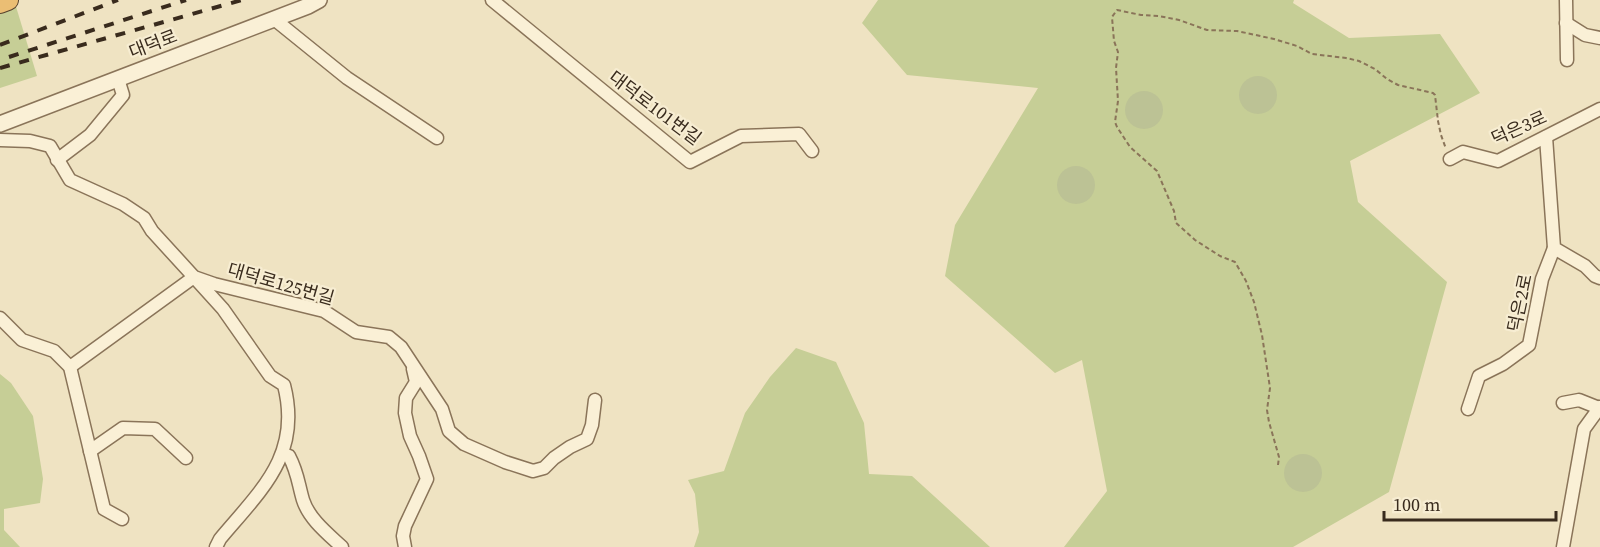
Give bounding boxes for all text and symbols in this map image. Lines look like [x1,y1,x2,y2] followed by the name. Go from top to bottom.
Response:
[125,23,180,64] street label: 대덕로
[604,65,707,151] street label: 대덕로101번길
[1487,104,1551,151] street label: 덕은3로
[225,256,337,311] street label: 대덕로125번길
[1501,272,1538,334] street label: 덕은2로
[1384,484,1556,522] scale bar
[1393,492,1440,517] text: 100 m

